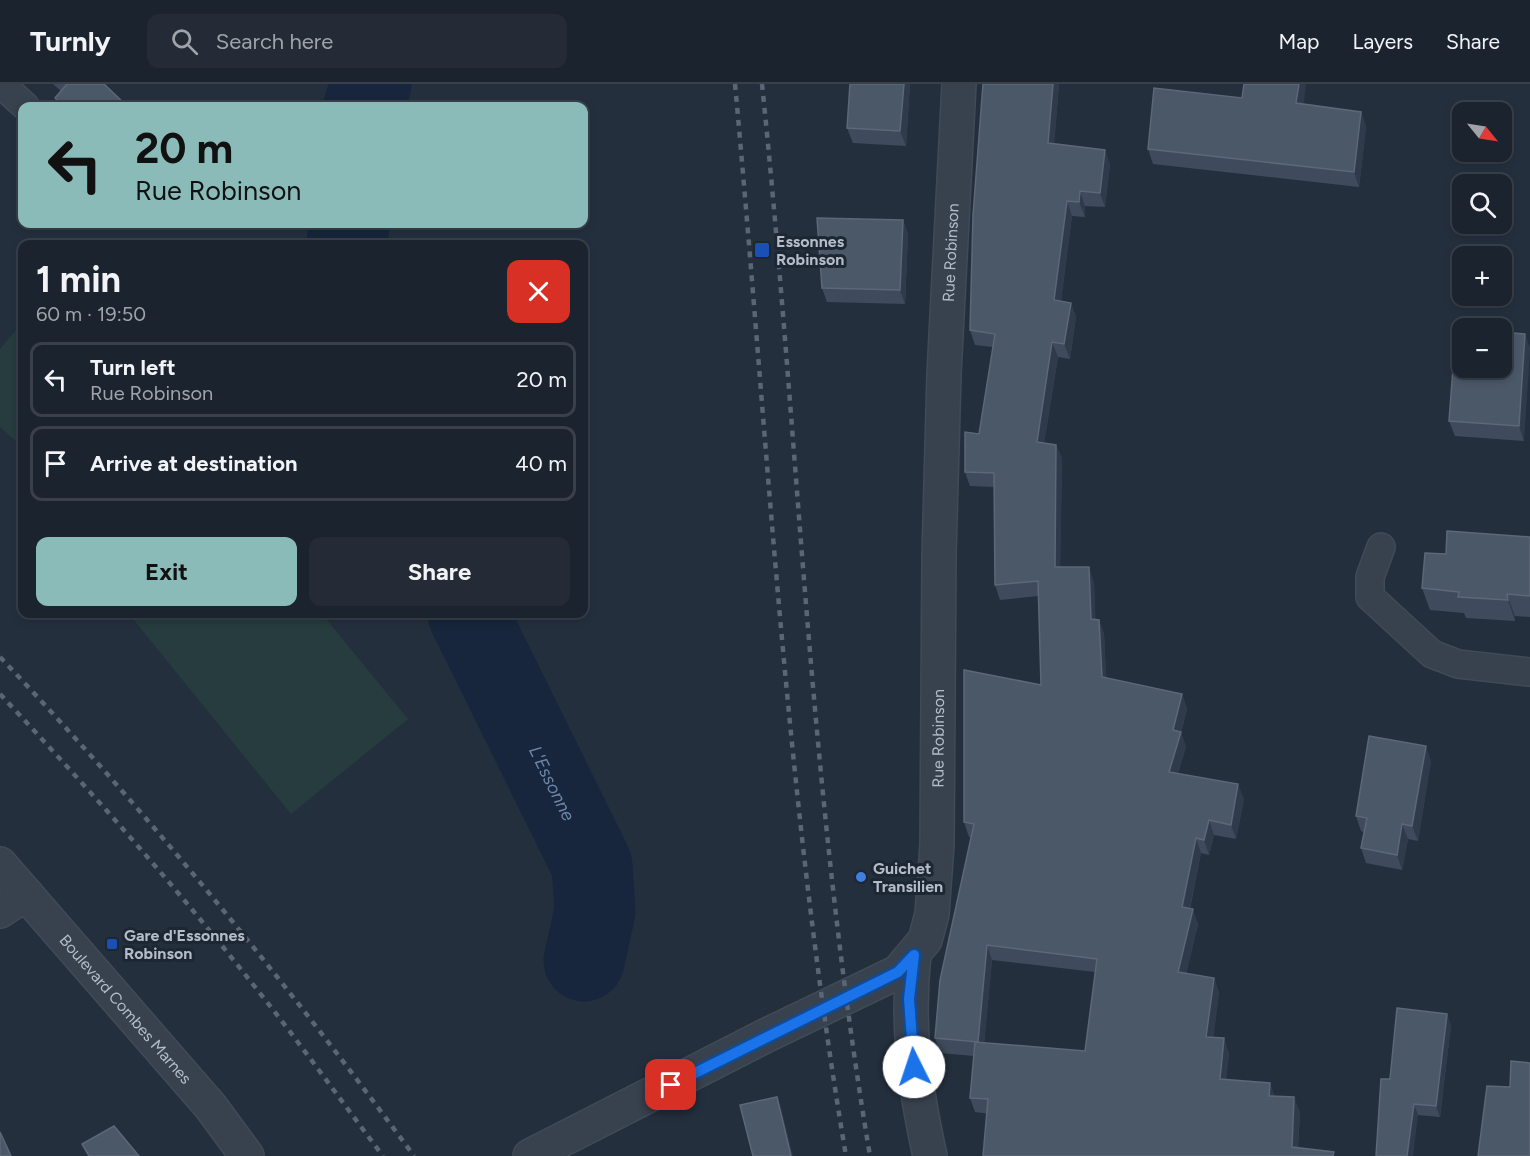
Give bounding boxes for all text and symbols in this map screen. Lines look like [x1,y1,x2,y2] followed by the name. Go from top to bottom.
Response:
[147,14,567,68] search box
[30,24,111,58] text: Turnly
[168,25,201,58] icon: search
[216,28,333,55] text: Search here
[1279,29,1319,54] text: Map
[1352,29,1413,54] text: Layers
[1446,29,1500,54] text: Share
[1452,102,1512,162] north arrow
[1452,102,1512,378] map controls
[135,123,233,174] text: 20 m
[36,126,114,204] icon: left
[135,174,301,207] text: Rue Robinson
[1452,174,1512,234] button: search
[939,203,963,302] street label: Rue Robinson
[776,232,845,269] place label: Essonnes Robinson
[753,241,771,259] marker: Essonnes Robinson
[1452,246,1512,306] button: +
[36,258,121,301] text: 1 min
[507,260,570,323] button: close
[36,302,146,326] text: 60 m · 19:50
[1452,318,1512,378] button: −
[90,354,176,381] text: Turn left
[39,363,72,396] icon: left
[516,366,567,393] text: 20 m
[90,381,213,405] text: Rue Robinson
[39,447,72,480] icon: arrive
[90,450,298,477] text: Arrive at destination
[515,450,567,477] text: 40 m
[36,537,297,606] button: Exit
[309,537,570,606] button: Share
[928,689,948,788] street label: Rue Robinson
[524,742,580,825] water label: L'Essonne
[873,859,943,896] place label: Guichet Transilien
[854,870,868,884] marker: Guichet Transilien
[124,926,245,963] place label: Gare d'Essonnes Robinson
[56,931,195,1088] street label: Boulevard Combes Marnes
[105,937,119,951] marker: Gare d'Essonnes Robinson
[882,1035,946,1099] position arrow
[645,1059,696,1110] pin
[654,1068,687,1101] icon: arrive

